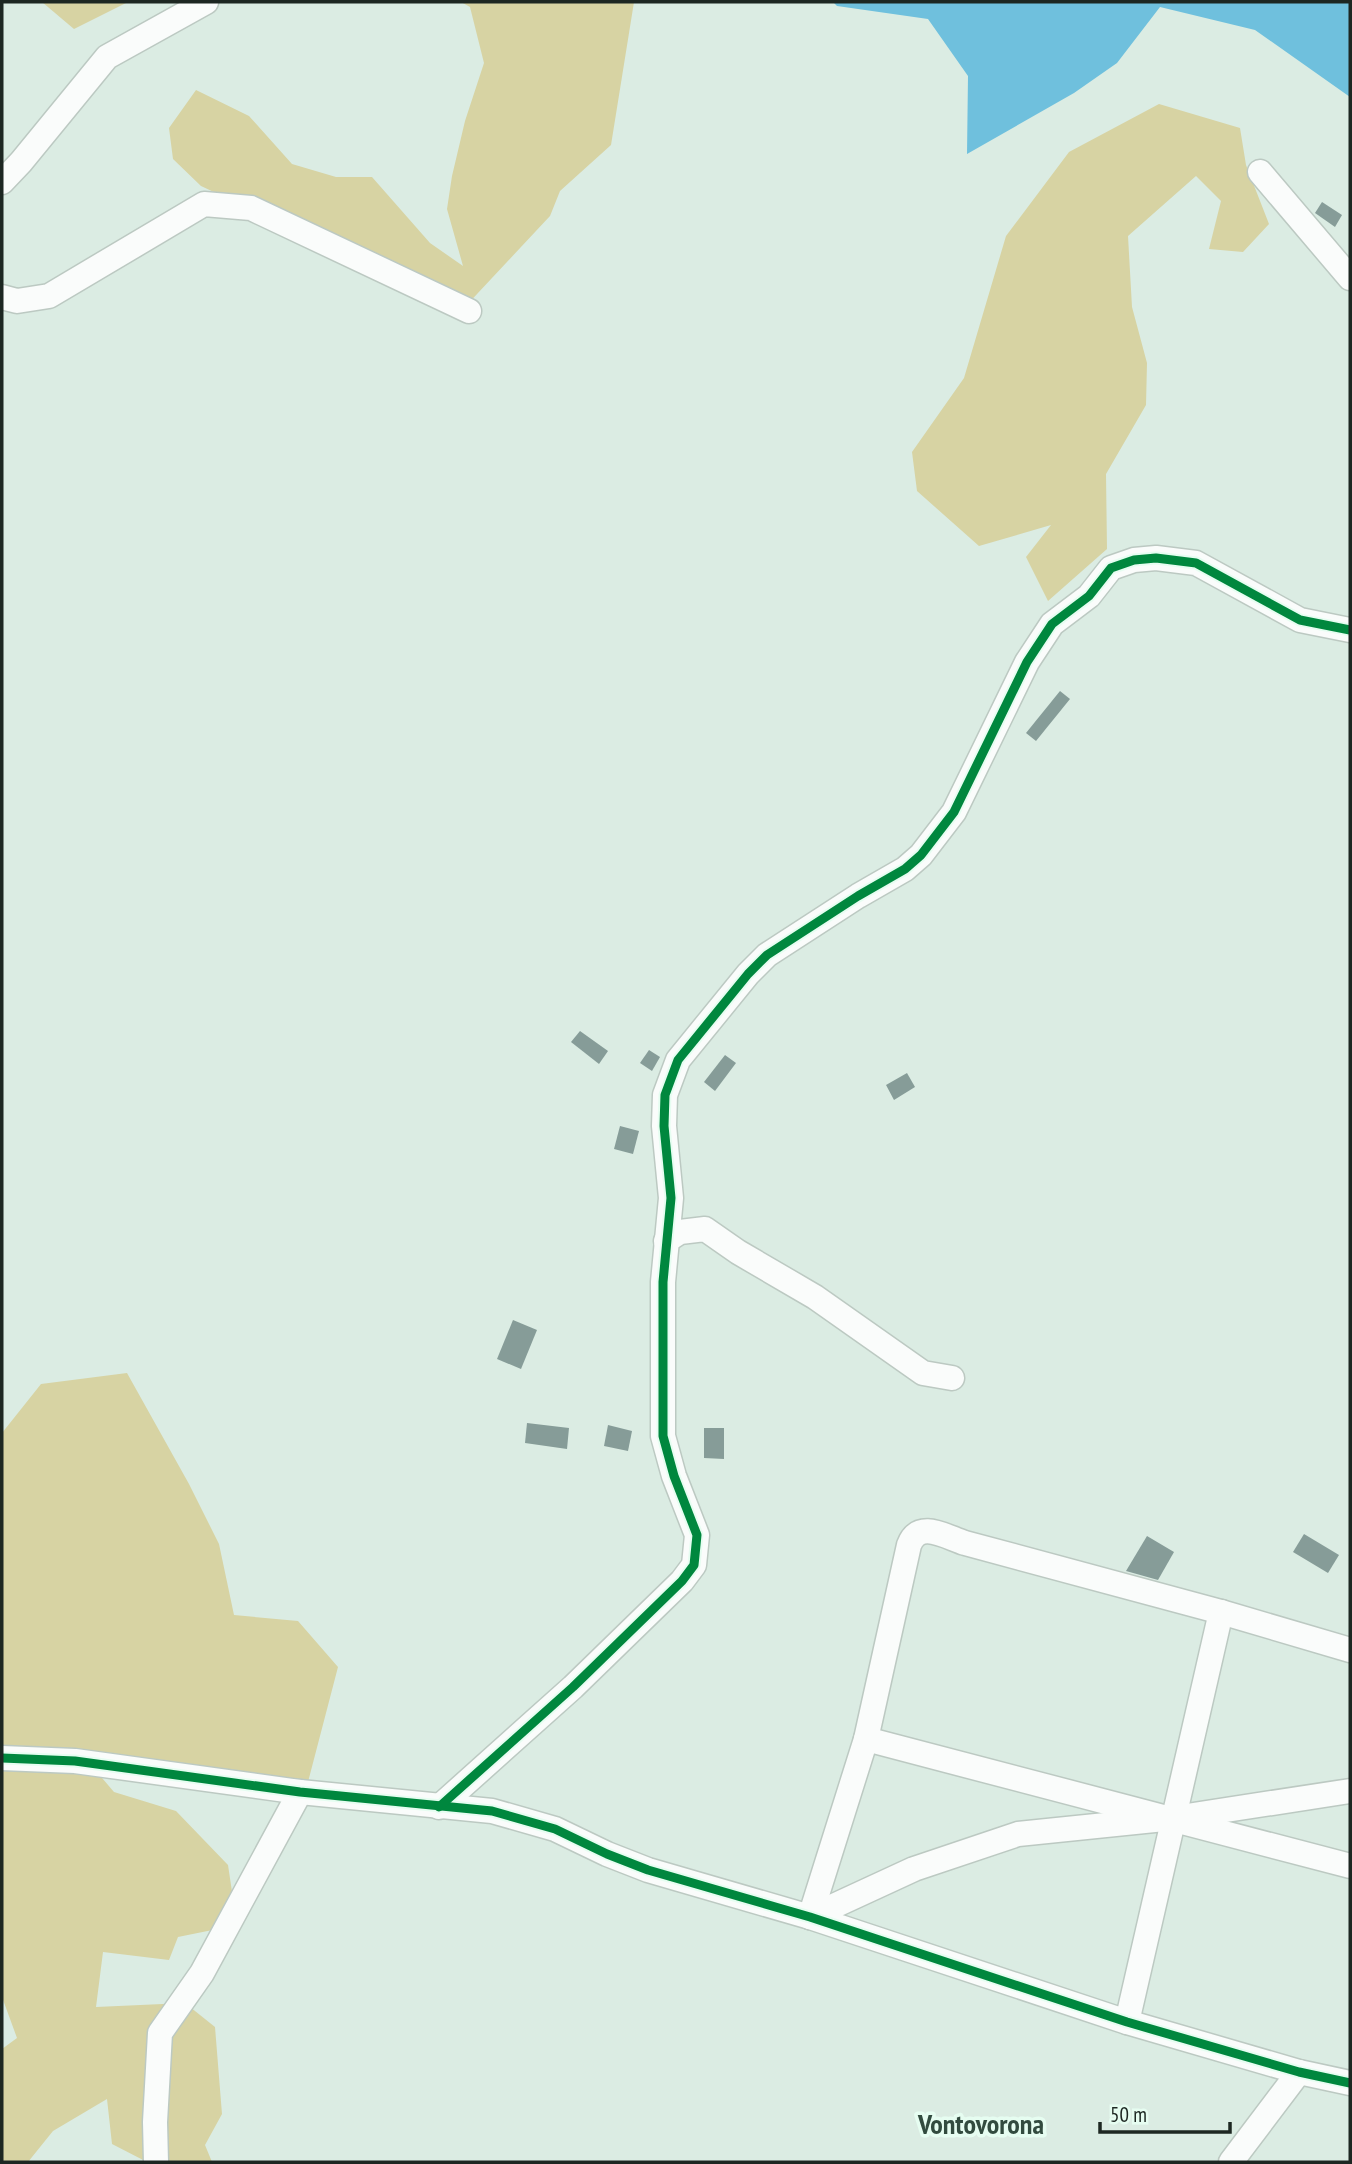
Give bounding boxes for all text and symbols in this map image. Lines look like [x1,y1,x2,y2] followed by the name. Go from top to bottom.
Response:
[1100,2090,1230,2134] scale bar
[1110,2101,1147,2128] text: 50 m
[917,2105,1044,2142] district label: Vontovorona

